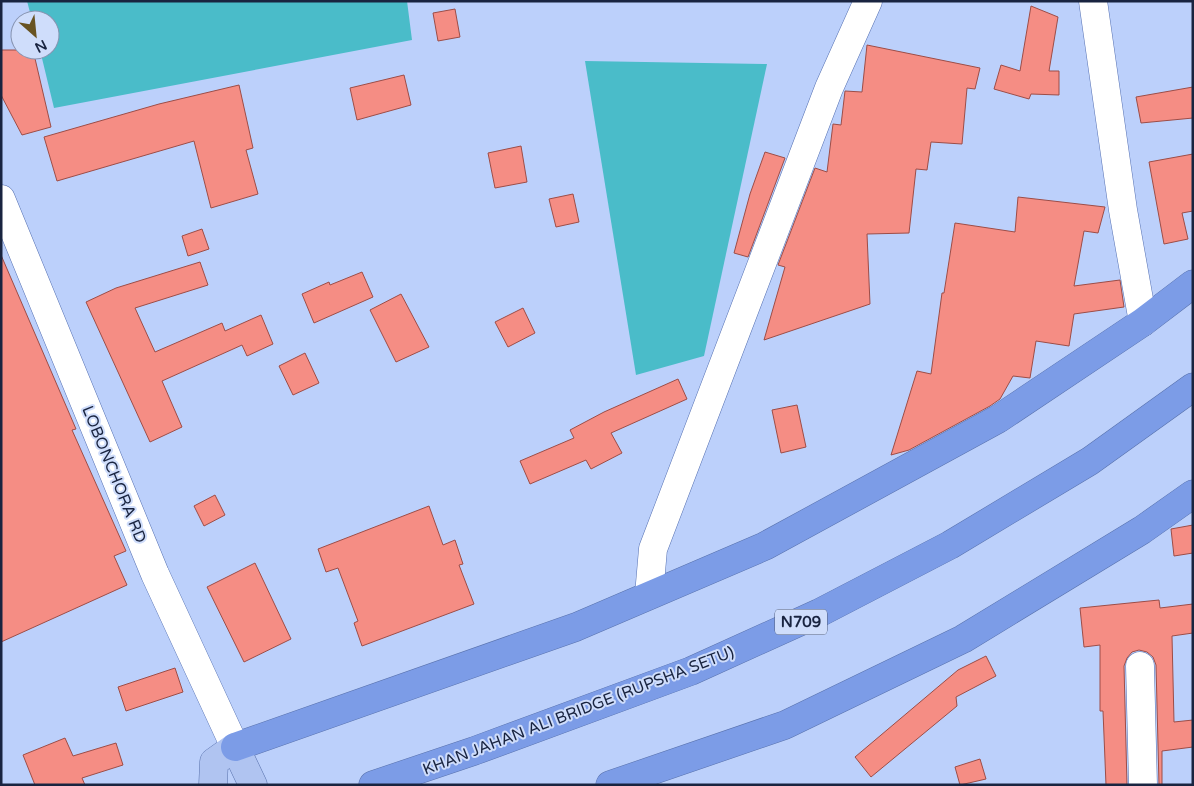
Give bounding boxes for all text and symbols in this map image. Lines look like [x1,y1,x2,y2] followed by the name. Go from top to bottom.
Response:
[10,10,60,60] north arrow
[32,36,50,56] text: N
[77,403,151,546] street label: LOBONCHORA RD
[775,610,827,634] road number: N709
[420,642,737,780] street label: KHAN JAHAN ALI BRIDGE (RUPSHA SETU)

